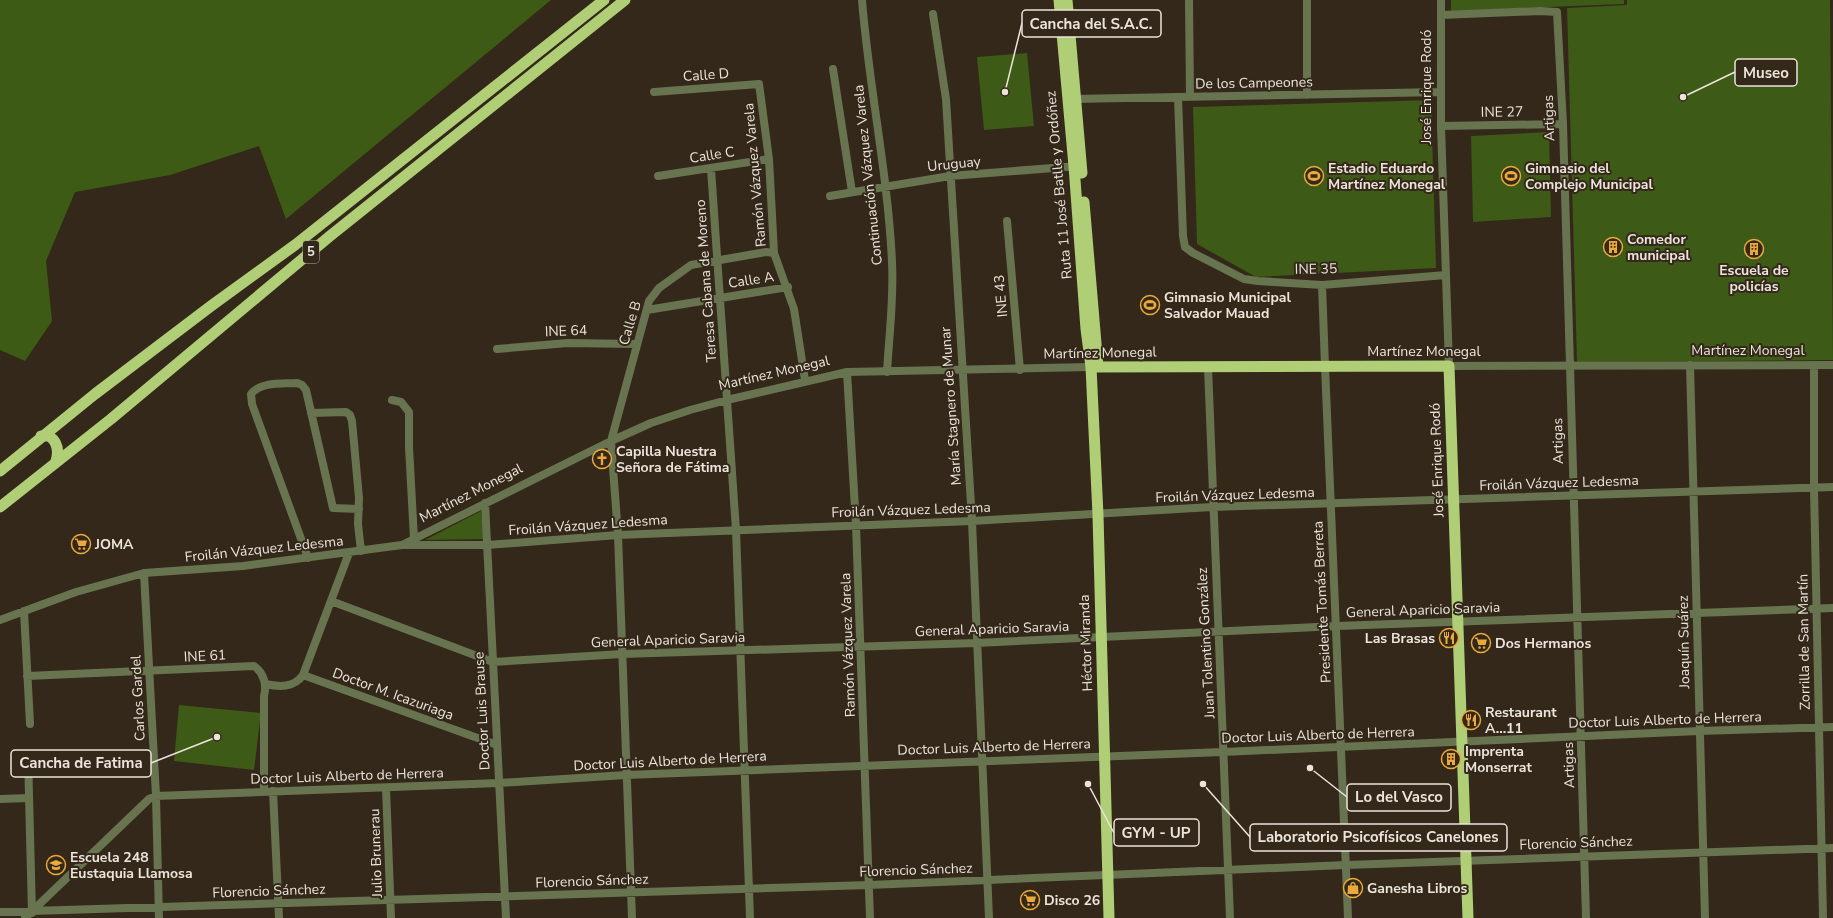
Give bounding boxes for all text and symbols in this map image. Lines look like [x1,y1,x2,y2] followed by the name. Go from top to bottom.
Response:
[1022,10,1161,37] callout: Cancha del S.A.C.
[1030,14,1152,34] text: Cancha del S.A.C.
[1417,30,1436,145] street label: José Enrique Rodó
[1735,59,1797,86] callout: Museo
[1743,63,1789,83] text: Museo
[682,64,730,86] street label: Calle D
[1195,72,1313,94] street label: De los Campeones
[849,84,887,266] street label: Continuación Vázquez Varela
[1041,90,1077,280] street label: Ruta 11 José Batlle y Ordóñez
[1539,94,1559,141] street label: Artigas
[739,102,771,248] street label: Ramón Vázquez Varela
[1481,102,1523,122] street label: INE 27
[688,142,736,168] street label: Calle C
[926,152,982,176] street label: Uruguay
[1328,159,1446,194] place label: Estadio Eduardo Martínez Monegal
[1525,159,1653,194] place label: Gimnasio del Complejo Municipal
[1303,165,1325,187] sports icon: Estadio Eduardo Martínez Monegal
[1500,165,1522,187] sports icon: Gimnasio del Complejo Municipal
[691,199,721,363] street label: Teresa Cabana de Moreno
[1627,230,1690,265] place label: Comedor municipal
[1602,236,1624,258] building icon: Comedor municipal
[1743,238,1765,260] building icon: Escuela de policías
[303,241,319,263] road number: 5
[1295,259,1337,279] street label: INE 35
[1719,261,1789,296] place label: Escuela de policías
[727,267,775,293] street label: Calle A
[990,274,1012,318] street label: INE 43
[1164,288,1291,323] place label: Gimnasio Municipal Salvador Mauad
[1139,294,1161,316] sports icon: Gimnasio Municipal Salvador Mauad
[614,299,646,347] street label: Calle B
[544,321,588,341] street label: INE 64
[936,326,966,486] street label: María Stagnero de Munar
[1691,341,1805,360] street label: Martínez Monegal
[1043,342,1158,363] street label: Martínez Monegal
[1367,342,1481,361] street label: Martínez Monegal
[717,351,832,395] street label: Martínez Monegal
[1426,402,1449,519] street label: José Enrique Rodó
[1548,418,1568,464] street label: Artigas
[616,442,729,477] place label: Capilla Nuestra Señora de Fátima
[591,448,613,470] church icon: Capilla Nuestra Señora de Fátima
[416,458,527,527] street label: Martínez Monegal
[1479,471,1639,495] street label: Froilán Vázquez Ledesma
[1155,483,1315,507] street label: Froilán Vázquez Ledesma
[831,498,991,522] street label: Froilán Vázquez Ledesma
[508,510,668,540] street label: Froilán Vázquez Ledesma
[1308,521,1336,683] street label: Presidente Tomás Berreta
[184,531,344,567] street label: Froilán Vázquez Ledesma
[70,533,92,555] supermarket icon: JOMA
[94,535,134,554] place label: JOMA
[1193,567,1219,720] street label: Juan Tolentino González
[836,573,860,717] street label: Ramón Vázquez Varela
[1793,574,1815,710] street label: Zorrilla de San Martín
[1075,594,1097,692] street label: Héctor Miranda
[1674,595,1694,690] street label: Joaquín Suárez
[1345,598,1501,622] street label: General Aparicio Saravia
[914,617,1070,641] street label: General Aparicio Saravia
[1438,627,1460,649] restaurant icon: Las Brasas
[590,628,746,652] street label: General Aparicio Saravia
[1365,629,1435,648] place label: Las Brasas
[1470,632,1492,654] supermarket icon: Dos Hermanos
[1495,634,1591,653] place label: Dos Hermanos
[183,645,227,667] street label: INE 61
[469,651,495,771] street label: Doctor Luis Brause
[126,654,150,741] street label: Carlos Gardel
[330,663,456,725] street label: Doctor M. Icazuriaga
[1485,703,1557,738] place label: Restaurant A...11
[1568,707,1762,733] street label: Doctor Luis Alberto de Herrera
[1460,709,1482,731] restaurant icon: Restaurant A...11
[1221,722,1415,748] street label: Doctor Luis Alberto de Herrera
[897,734,1091,760] street label: Doctor Luis Alberto de Herrera
[1559,741,1579,788] street label: Artigas
[1465,742,1532,777] place label: Imprenta Monserrat
[573,746,767,776] street label: Doctor Luis Alberto de Herrera
[1440,748,1462,770] building icon: Imprenta Monserrat
[11,750,151,777] callout: Cancha de Fatima
[19,753,143,773] text: Cancha de Fatima
[250,763,444,789] street label: Doctor Luis Alberto de Herrera
[1347,784,1451,811] callout: Lo del Vasco
[1355,787,1443,807] text: Lo del Vasco
[365,808,387,899] street label: Julio Brunerau
[1114,819,1199,846] callout: GYM - UP
[1121,823,1191,843] text: GYM - UP
[1250,824,1507,851] callout: Laboratorio Psicofísicos Canelones
[1257,827,1499,847] text: Laboratorio Psicofísicos Canelones
[1519,832,1633,854] street label: Florencio Sánchez
[70,848,193,883] place label: Escuela 248 Eustaquia Llamosa
[45,854,67,876] school or university icon: Escuela 248 Eustaquia Llamosa
[859,859,973,881] street label: Florencio Sánchez
[535,870,649,892] street label: Florencio Sánchez
[1342,877,1364,899] shop icon: Ganesha Libros
[1367,879,1467,898] place label: Ganesha Libros
[212,880,326,902] street label: Florencio Sánchez
[1019,889,1041,911] supermarket icon: Disco 26
[1044,891,1100,910] place label: Disco 26

